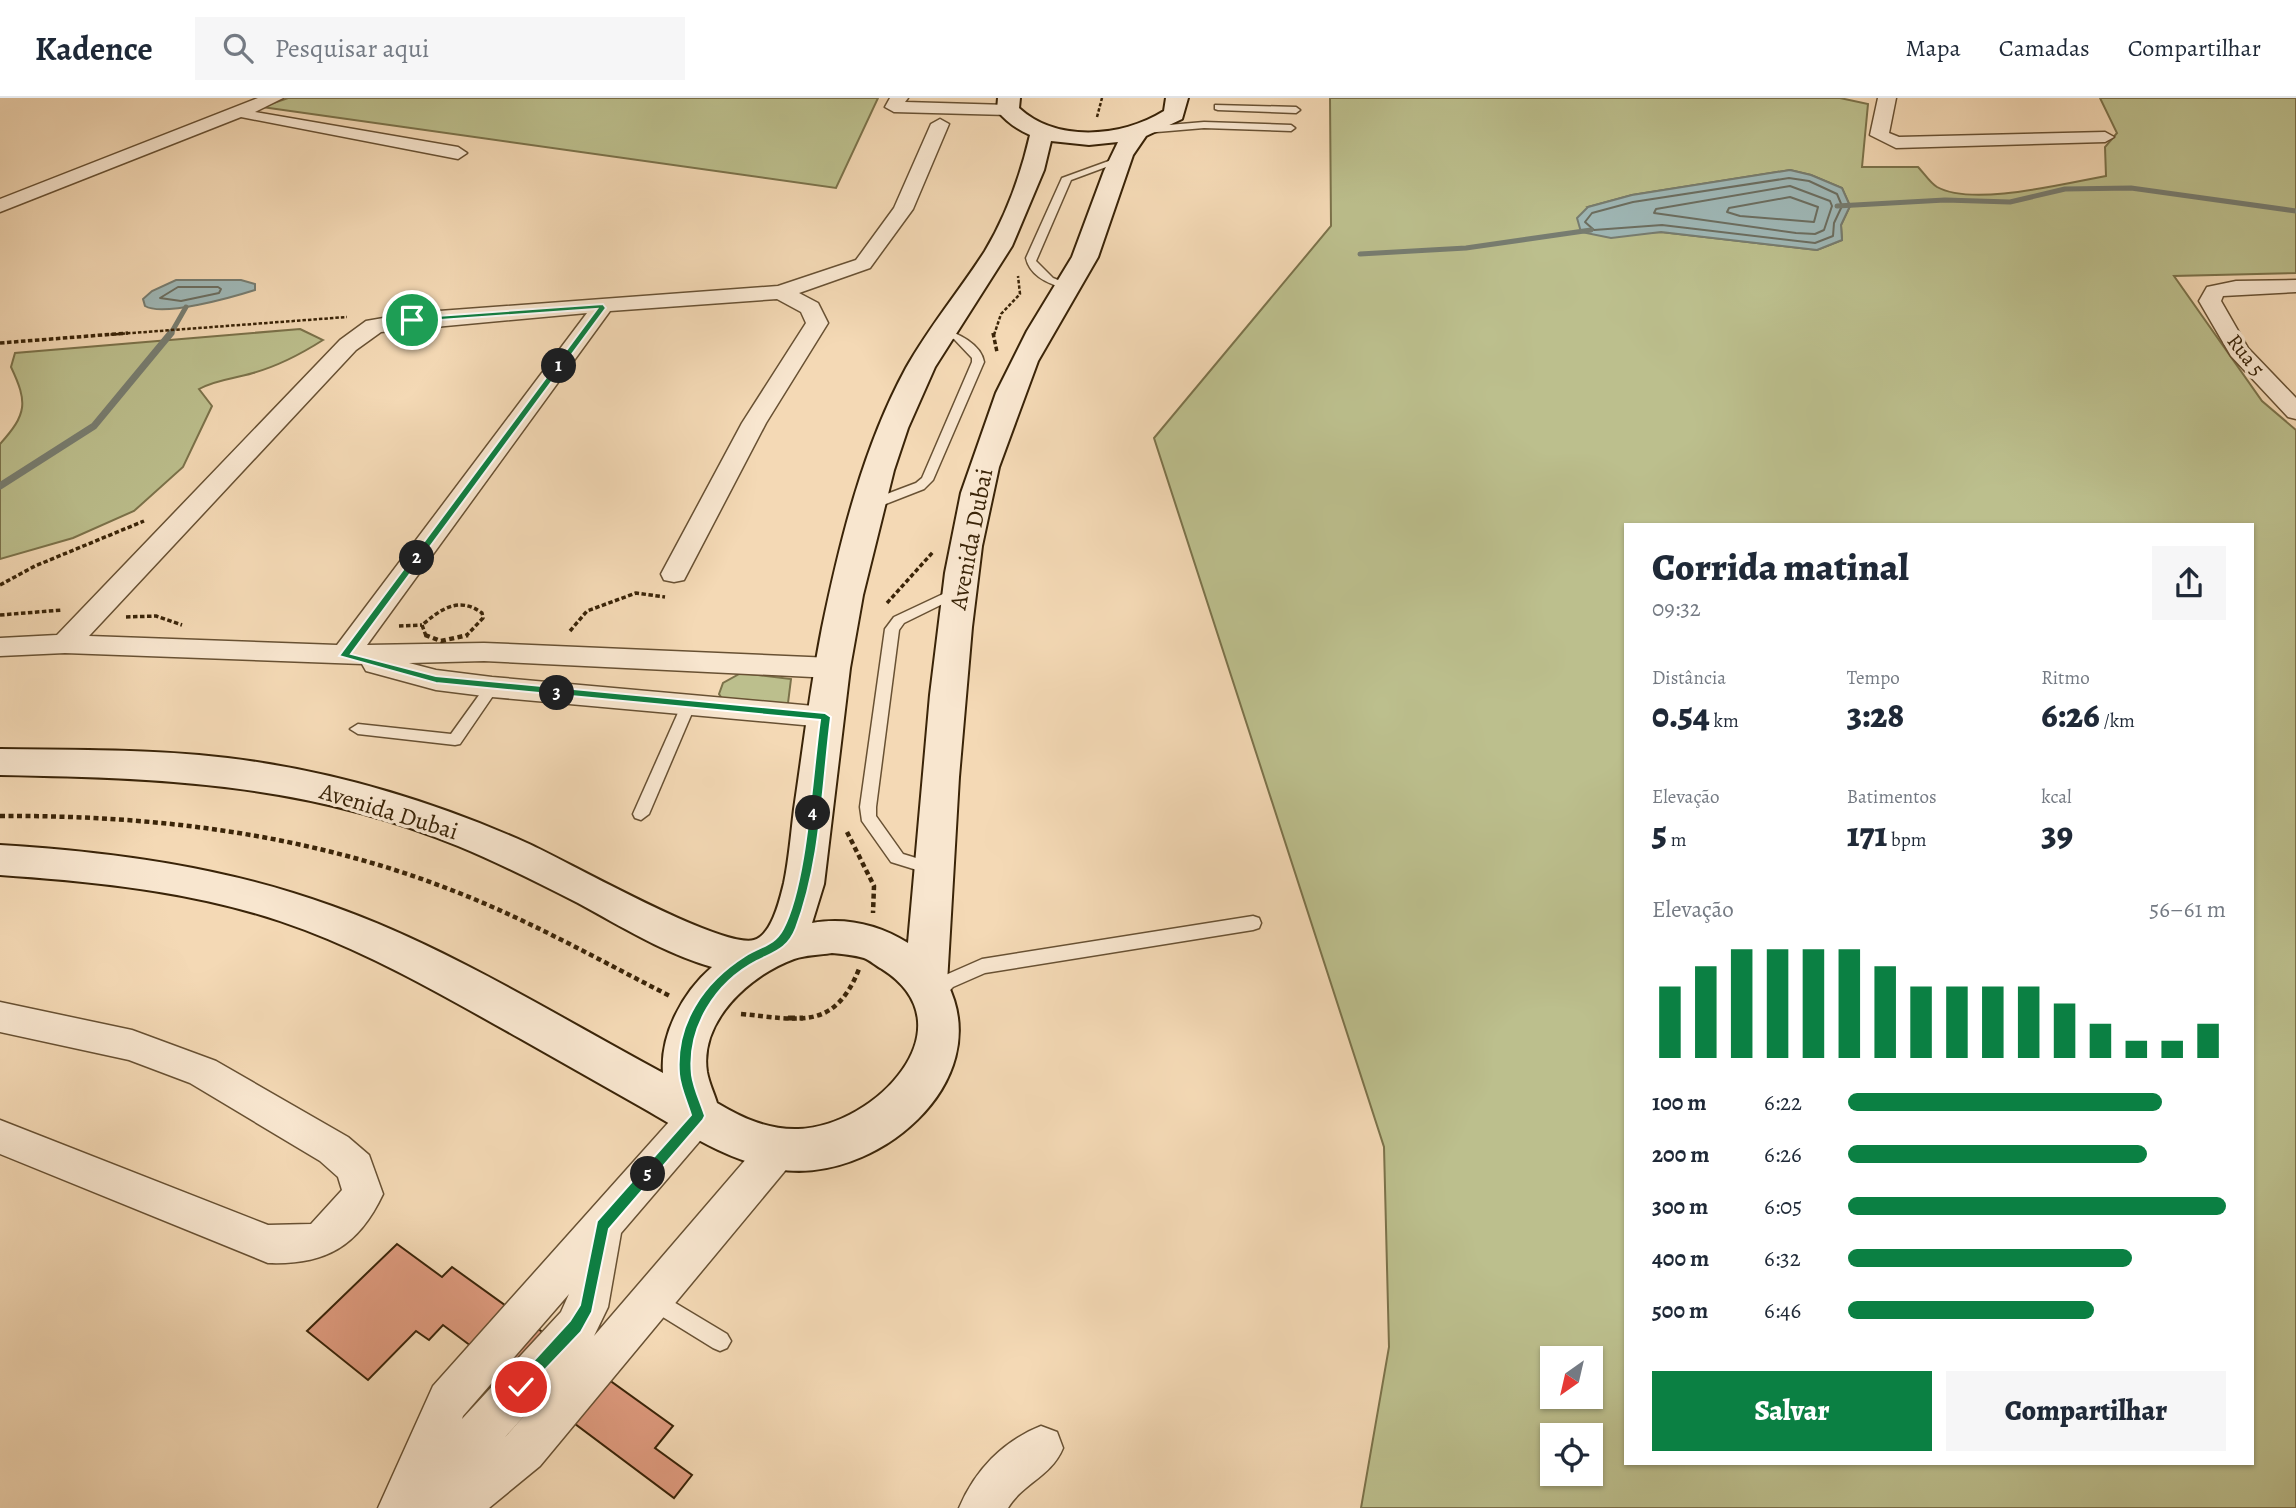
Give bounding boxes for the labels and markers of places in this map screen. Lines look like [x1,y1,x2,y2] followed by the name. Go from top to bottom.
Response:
[382,290,442,350] pin
[542,348,576,384] pin: 1
[400,540,434,575] pin: 2
[540,676,574,710] pin: 3
[796,796,830,830] pin: 4
[630,1156,666,1192] pin: 5
[491,1357,551,1417] pin

